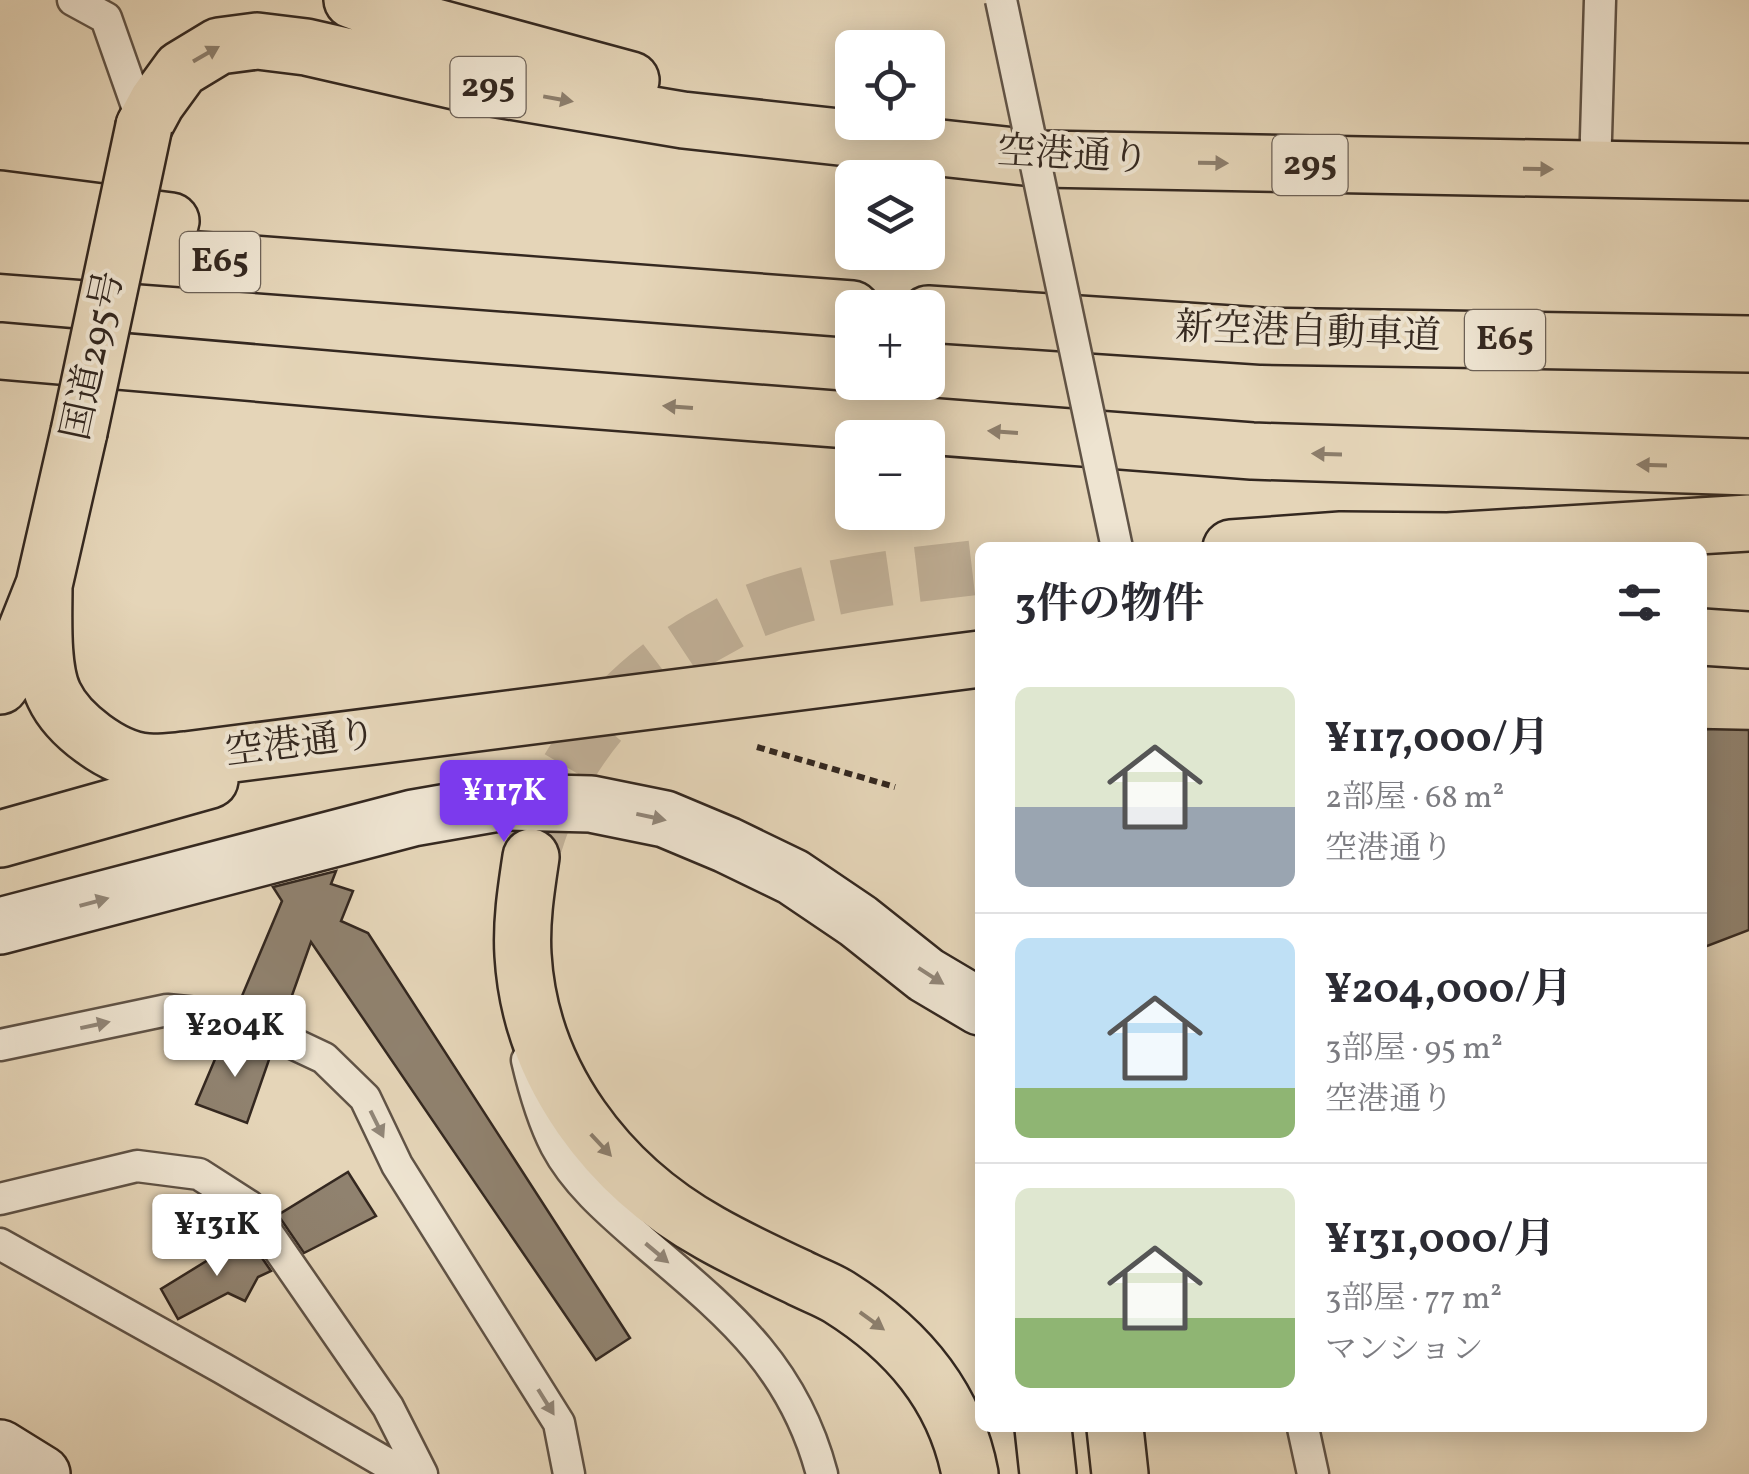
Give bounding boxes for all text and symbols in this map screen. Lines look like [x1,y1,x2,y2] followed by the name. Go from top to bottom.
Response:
[835,30,945,530] map controls
[835,30,945,140] button: locate
[192,46,220,64] one-way arrow
[450,57,526,117] road number: 295
[542,92,574,107] one-way arrow
[996,127,1150,187] street label: 空港通り
[1272,135,1348,195] road number: 295
[1198,155,1230,171] one-way arrow
[835,160,945,270] button: layers
[1523,162,1555,178] one-way arrow
[180,232,260,292] road number: E65
[51,267,139,445] street label: 国道295号
[835,290,945,400] button: +
[1174,303,1442,365] street label: 新空港自動車道
[1465,310,1545,370] road number: E65
[662,399,694,415] one-way arrow
[835,420,945,530] button: −
[986,423,1018,439] one-way arrow
[1310,445,1342,461] one-way arrow
[1635,457,1667,473] one-way arrow
[1612,575,1667,630] icon: filters
[1015,577,1204,636] text: 3件の物件
[222,709,380,781] street label: 空港通り
[1325,711,1550,770] text: ¥117,000/月
[1095,727,1215,847] icon: home
[434,760,574,845] pin: ¥117K
[462,770,546,814] text: ¥117K
[1325,777,1504,821] text: 2部屋 · 68 m²
[636,809,667,825] one-way arrow
[1325,828,1453,872] text: 空港通り
[79,893,110,909] one-way arrow
[1325,962,1572,1021] text: ¥204,000/月
[917,967,944,985] one-way arrow
[1095,978,1215,1098] icon: home
[165,995,305,1080] pin: ¥204K
[186,1005,284,1049] text: ¥204K
[80,1017,111,1032] one-way arrow
[1325,1028,1503,1072] text: 3部屋 · 95 m²
[1325,1079,1453,1123] text: 空港通り
[369,1110,386,1139] one-way arrow
[589,1133,612,1157] one-way arrow
[147,1194,287,1279] pin: ¥131K
[174,1204,260,1248] text: ¥131K
[1325,1212,1555,1271] text: ¥131,000/月
[1095,1228,1215,1348] icon: home
[645,1242,670,1263] one-way arrow
[1325,1278,1502,1322] text: 3部屋 · 77 m²
[858,1311,885,1331] one-way arrow
[1325,1329,1484,1373] text: マンション
[536,1388,554,1416] one-way arrow

